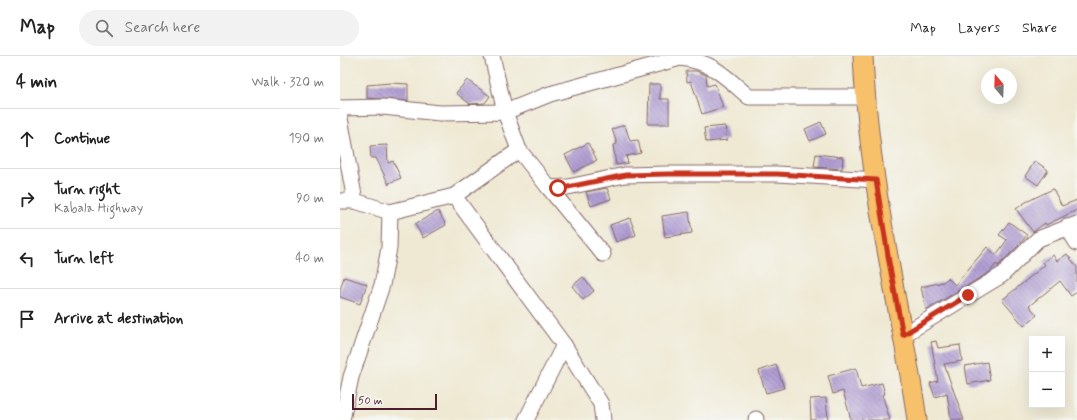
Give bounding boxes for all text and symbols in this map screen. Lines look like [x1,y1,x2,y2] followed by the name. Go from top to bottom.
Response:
[79,10,359,46] search box
[20,15,55,40] text: Map
[93,17,115,39] icon: search
[125,18,200,38] text: Search here
[910,19,936,37] text: Map
[958,19,1000,37] text: Layers
[1022,19,1057,37] text: Share
[981,68,1017,104] north arrow
[16,71,57,93] text: 4 min
[251,74,324,91] text: Walk · 320 m
[16,128,38,150] icon: ahead
[54,129,110,149] text: Continue
[289,130,324,147] text: 190 m
[549,179,567,197] route start
[54,180,121,200] text: Turn right
[16,188,38,210] icon: right
[296,190,324,207] text: 90 m
[54,200,143,217] text: Kabala Highway
[16,248,38,270] icon: left
[54,249,114,269] text: Turn left
[295,250,324,267] text: 40 m
[959,286,977,304] route end
[16,308,38,330] icon: arrive
[54,309,183,329] text: Arrive at destination
[1029,336,1065,408] map controls
[1029,336,1065,372] button: +
[1029,372,1065,408] button: −
[352,392,437,411] scale bar
[358,394,383,408] text: 50 m

